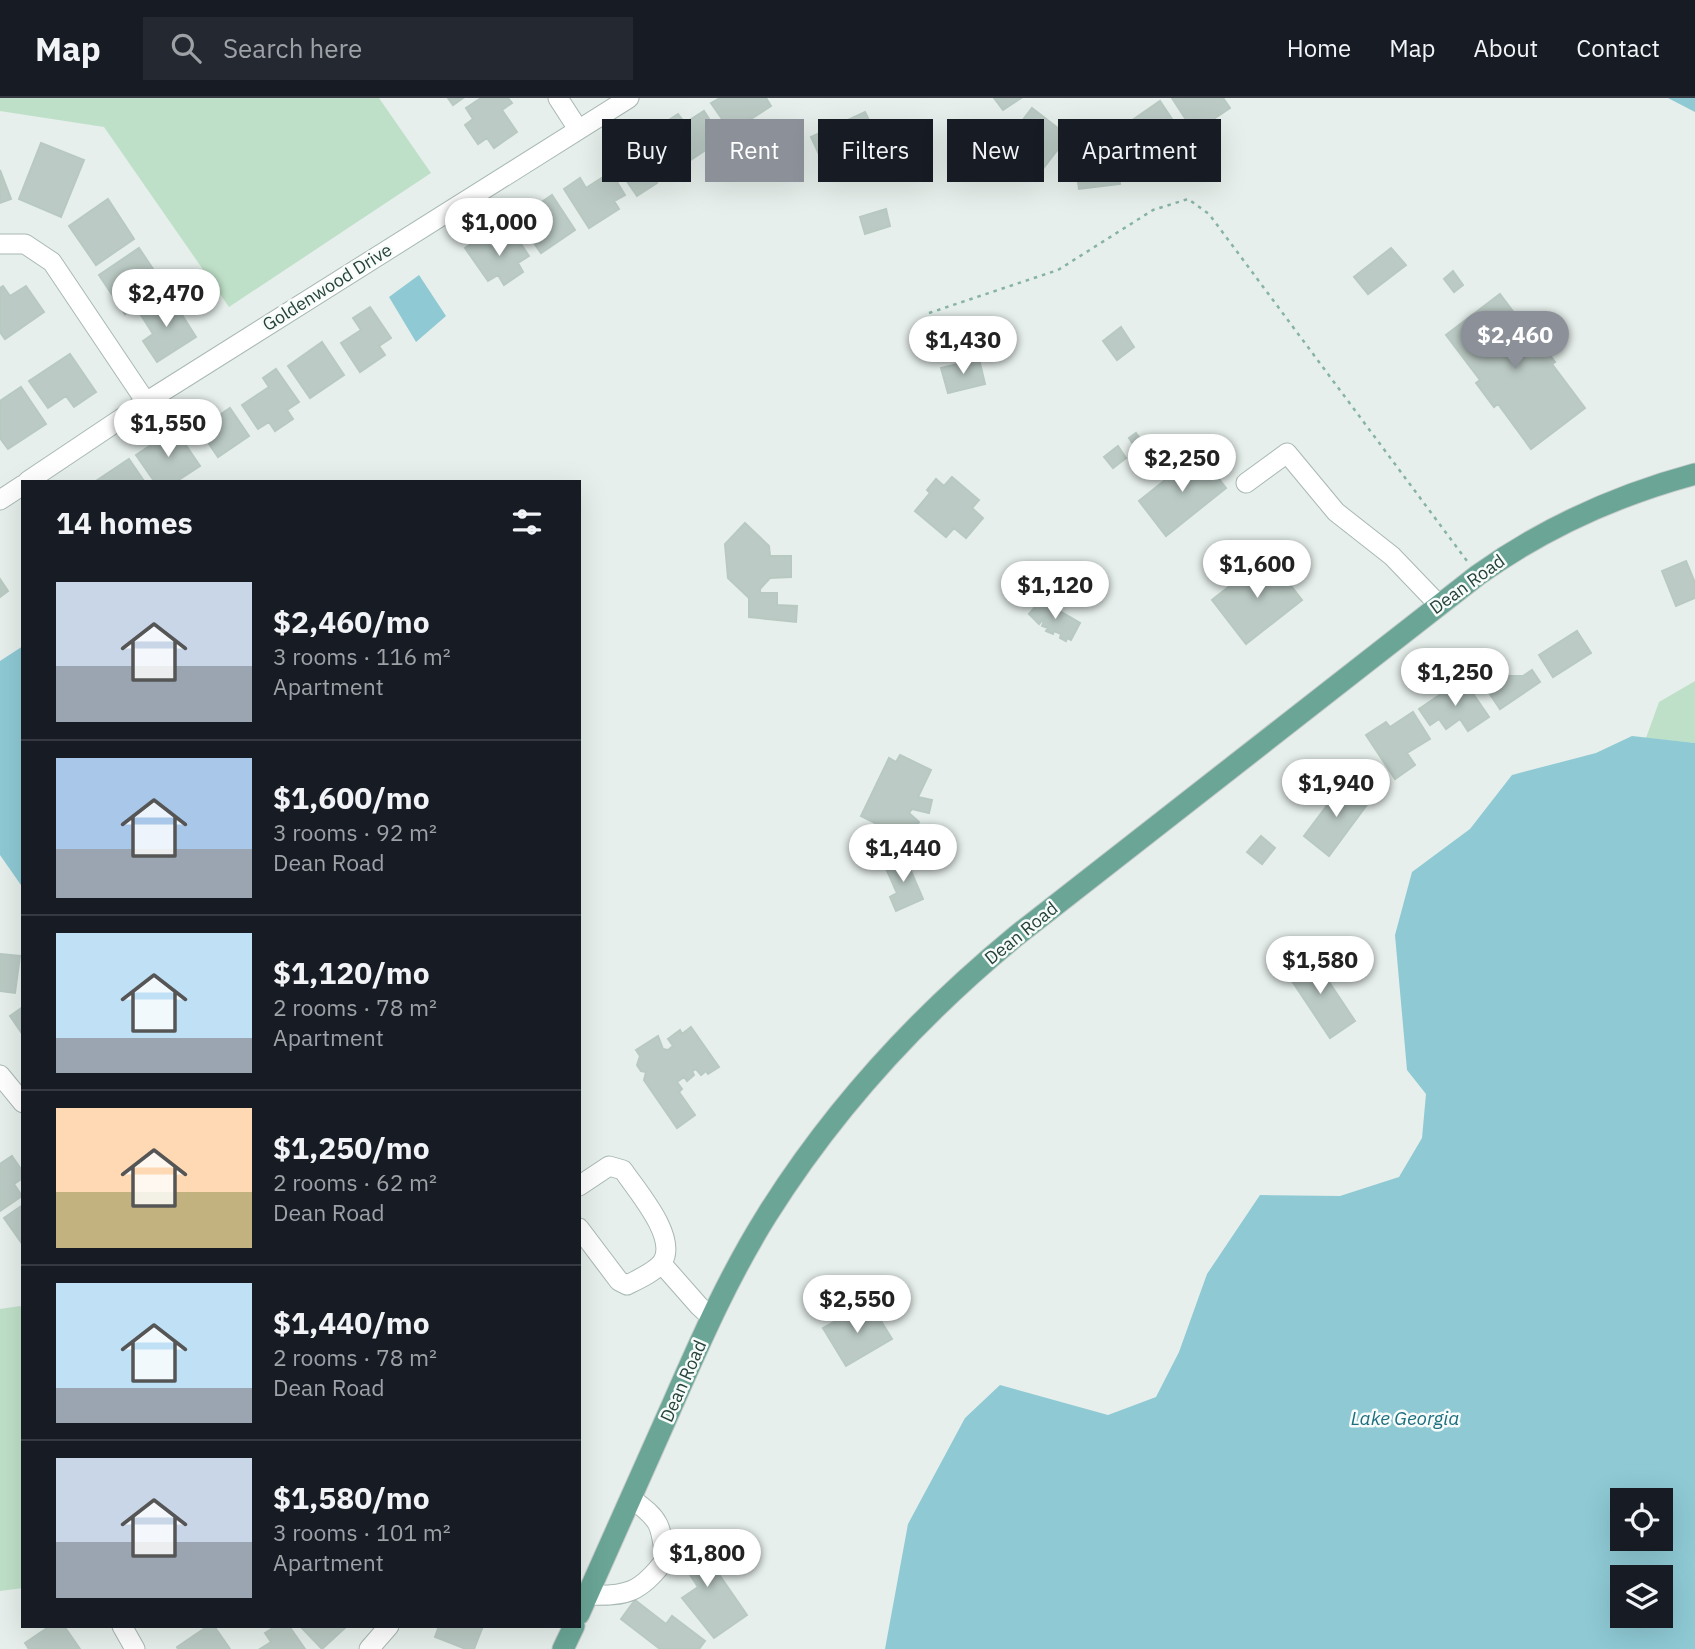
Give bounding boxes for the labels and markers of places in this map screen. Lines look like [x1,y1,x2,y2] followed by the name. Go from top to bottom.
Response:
[442,198,556,258] pin: $1,000
[109,270,223,329] pin: $2,470
[1458,312,1572,371] pin: $2,460
[906,316,1020,376] pin: $1,430
[111,400,225,459] pin: $1,550
[1125,434,1239,494] pin: $2,250
[1200,540,1314,600] pin: $1,600
[998,561,1112,621] pin: $1,120
[1398,648,1512,708] pin: $1,250
[1279,760,1393,819] pin: $1,940
[846,824,960,884] pin: $1,440
[1263,936,1377,996] pin: $1,580
[800,1276,914,1335] pin: $2,550
[650,1530,764,1589] pin: $1,800

